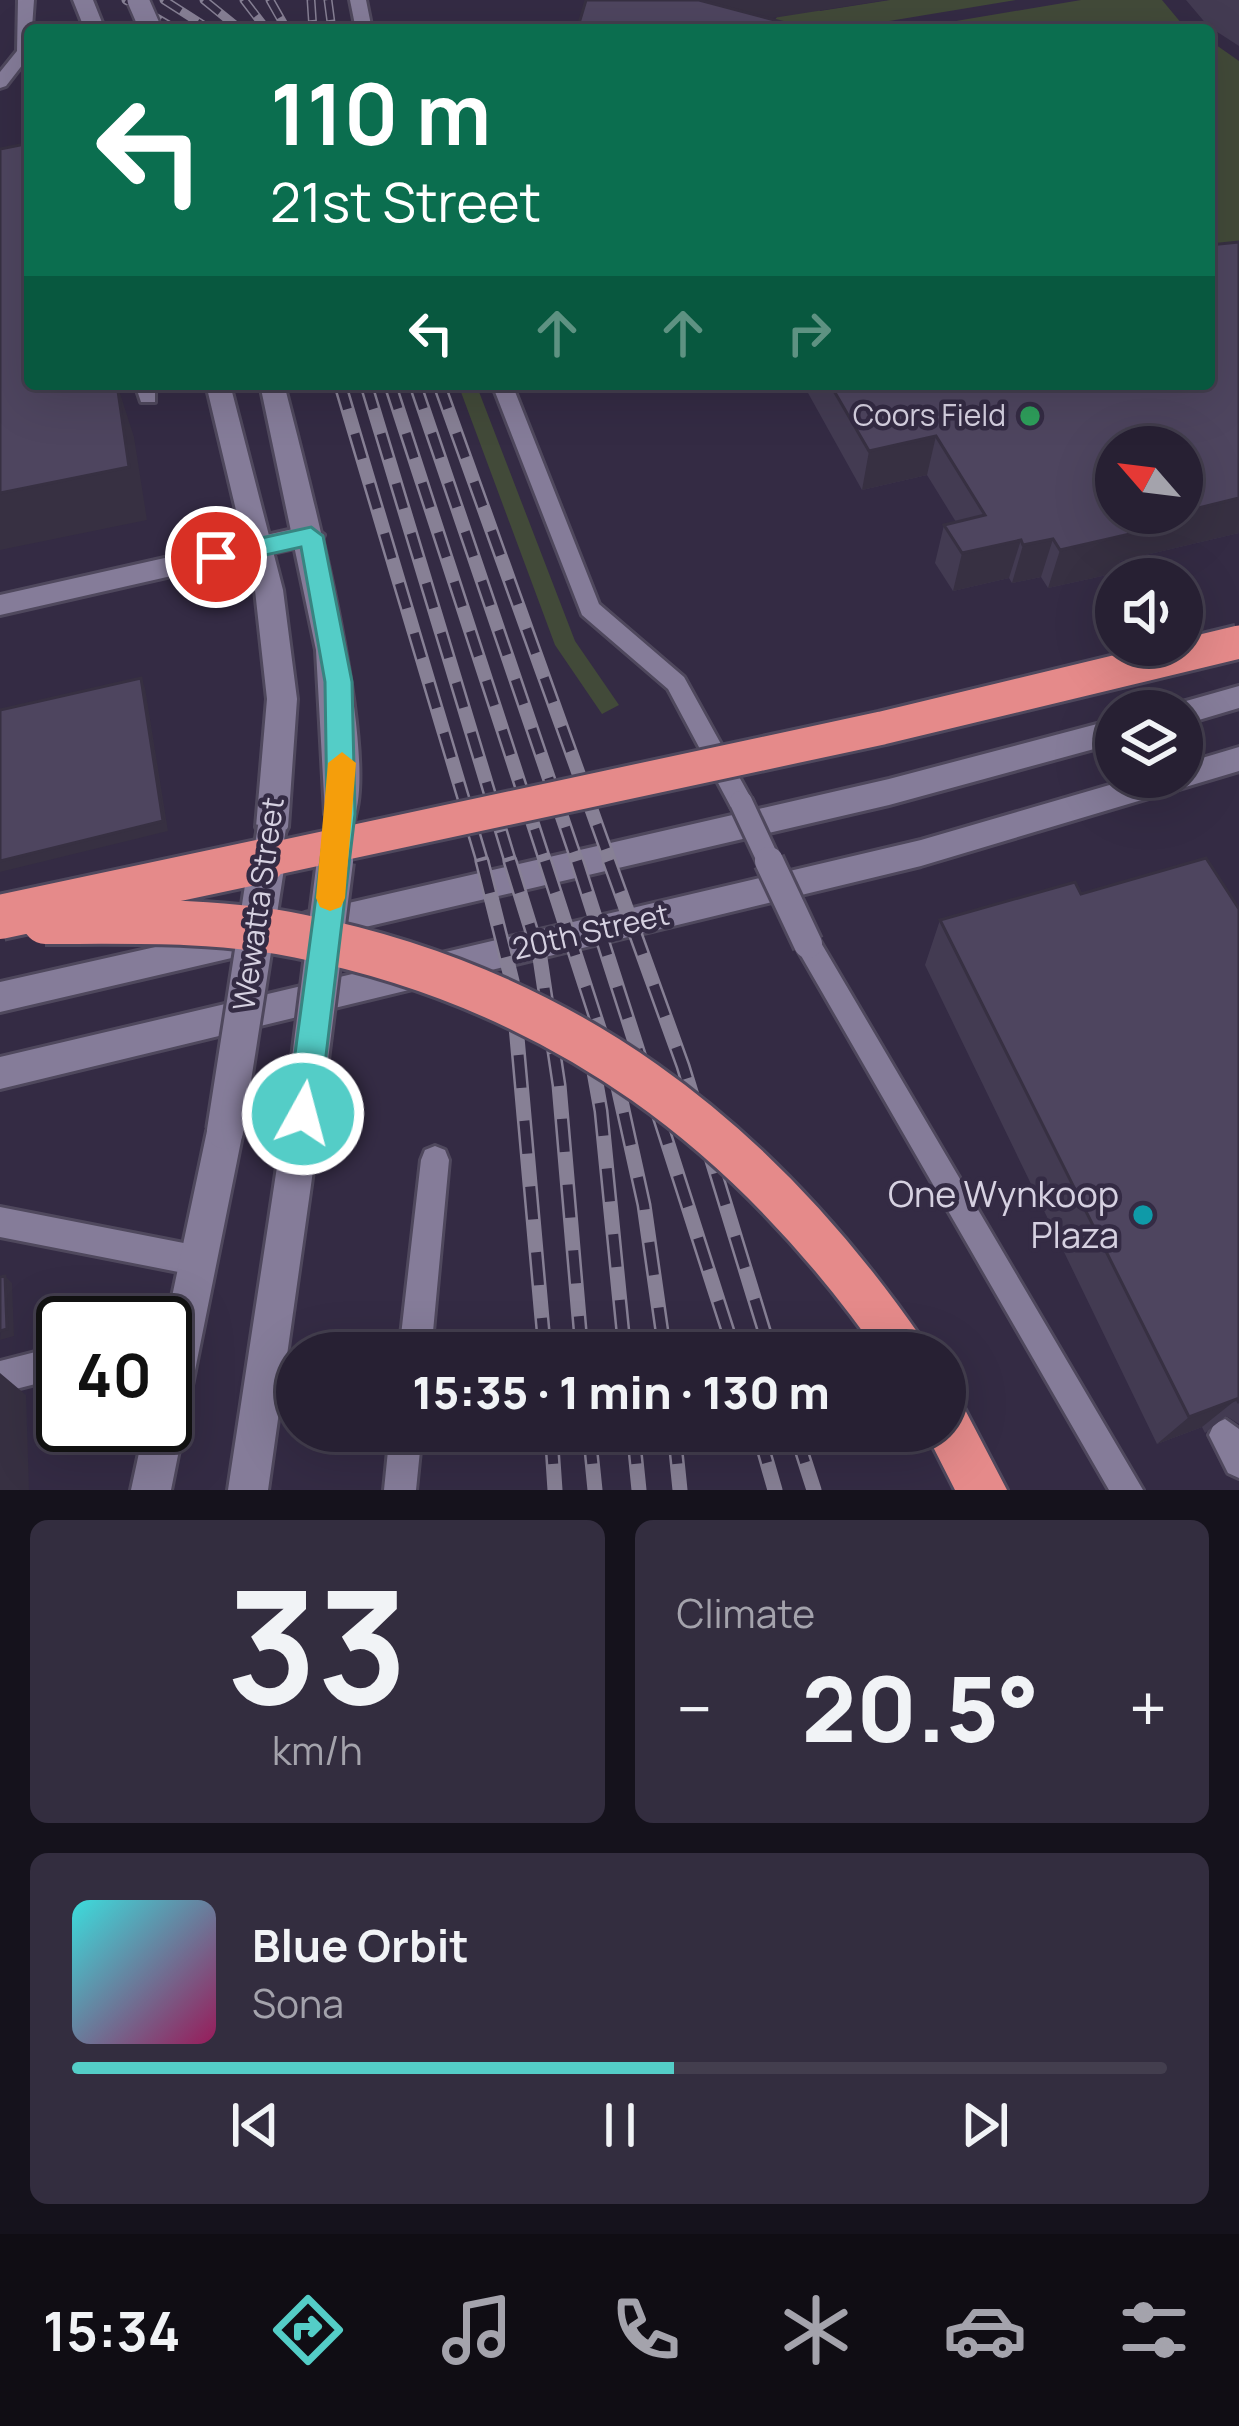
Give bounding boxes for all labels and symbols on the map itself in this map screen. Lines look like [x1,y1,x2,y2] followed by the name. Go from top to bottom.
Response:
[853,394,1006,435] place label: Coors Field
[1017,403,1043,429] marker: Coors Field
[1095,426,1203,534] north arrow
[165,506,267,608] pin
[222,794,293,1013] street label: Wewatta Street
[508,893,673,968] street label: 20th Street
[240,1051,366,1177] position arrow
[888,1169,1119,1259] place label: One Wynkoop Plaza
[1130,1202,1156,1228] marker: One Wynkoop Plaza
[36,1296,192,1452] speed limit sign: 40

